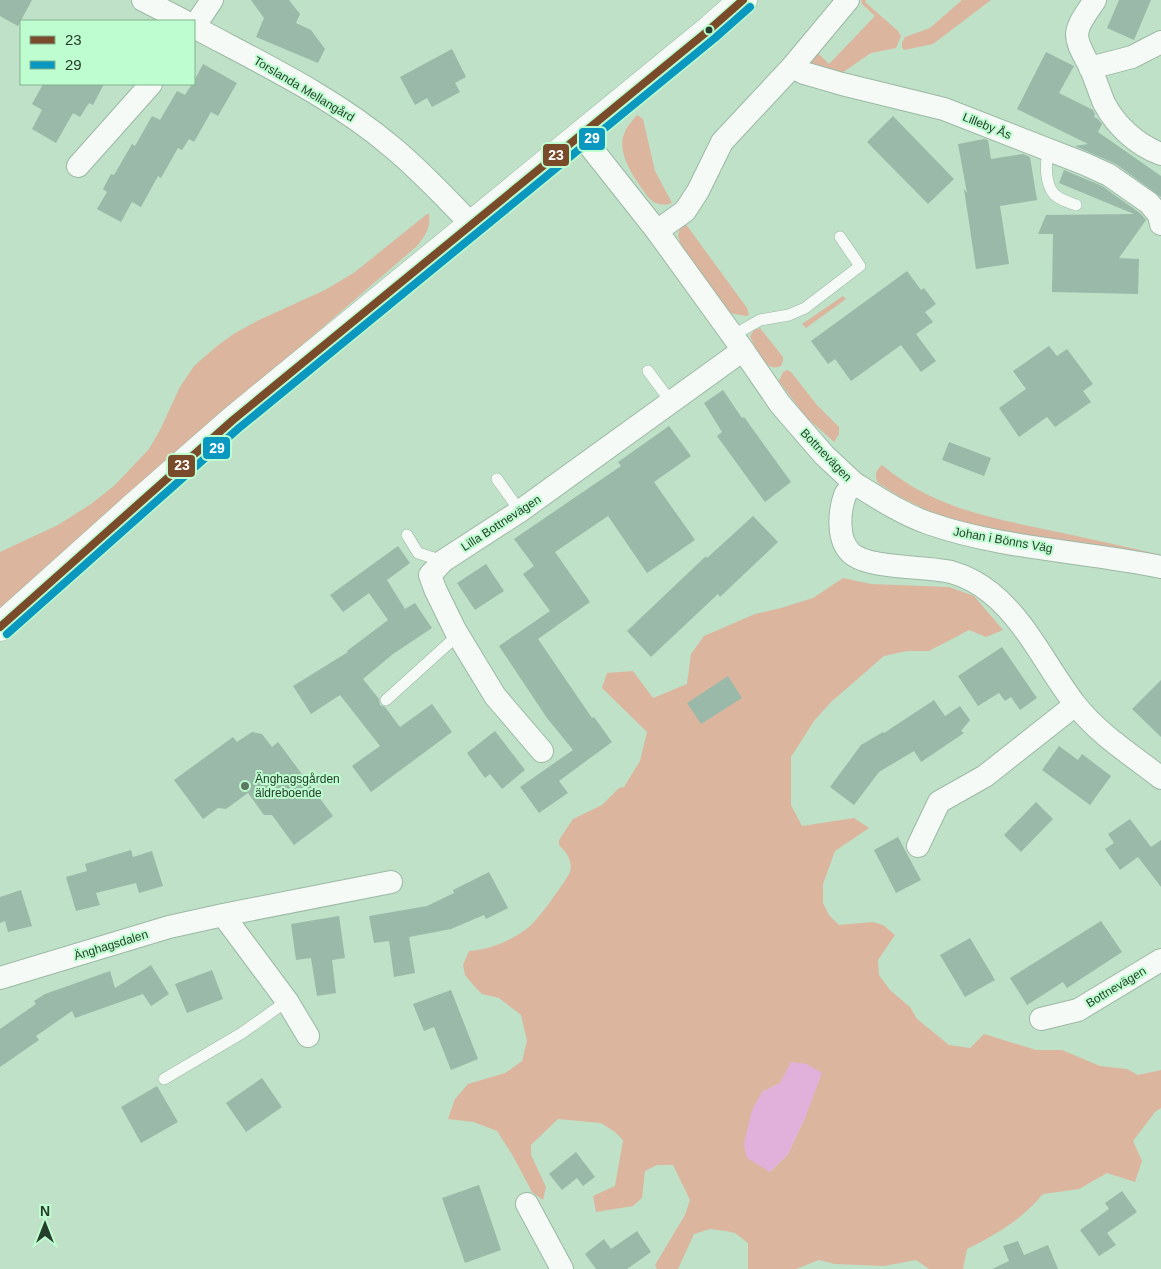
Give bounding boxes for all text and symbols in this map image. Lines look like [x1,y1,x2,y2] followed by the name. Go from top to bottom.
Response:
[20,20,195,85] legend
[704,25,714,35] unlabelled marker
[65,31,82,48] text: 23
[251,53,357,125] street label: Torslanda Mellangård
[65,56,82,73] text: 29
[961,109,1014,142] street label: Lilleby Ås
[578,127,606,151] line badge: 29
[584,130,600,146] text: 29
[542,143,570,167] line badge: 23
[548,147,564,163] text: 23
[798,426,854,484] street label: Bottnevägen
[202,436,231,460] line badge: 29
[209,440,225,456] text: 29
[167,454,196,478] line badge: 23
[174,457,190,473] text: 23
[459,492,543,554] street label: Lilla Bottnevägen
[952,524,1054,556] street label: Johan i Bönns Väg
[255,772,340,800] place label: Änghagsgården äldreboende
[239,780,251,792] marker: Änghagsgården äldreboende
[72,927,150,963] street label: Änghagsdalen
[1084,964,1148,1010] street label: Bottnevägen
[20,1199,70,1249] north arrow
[40,1203,50,1219] text: N

